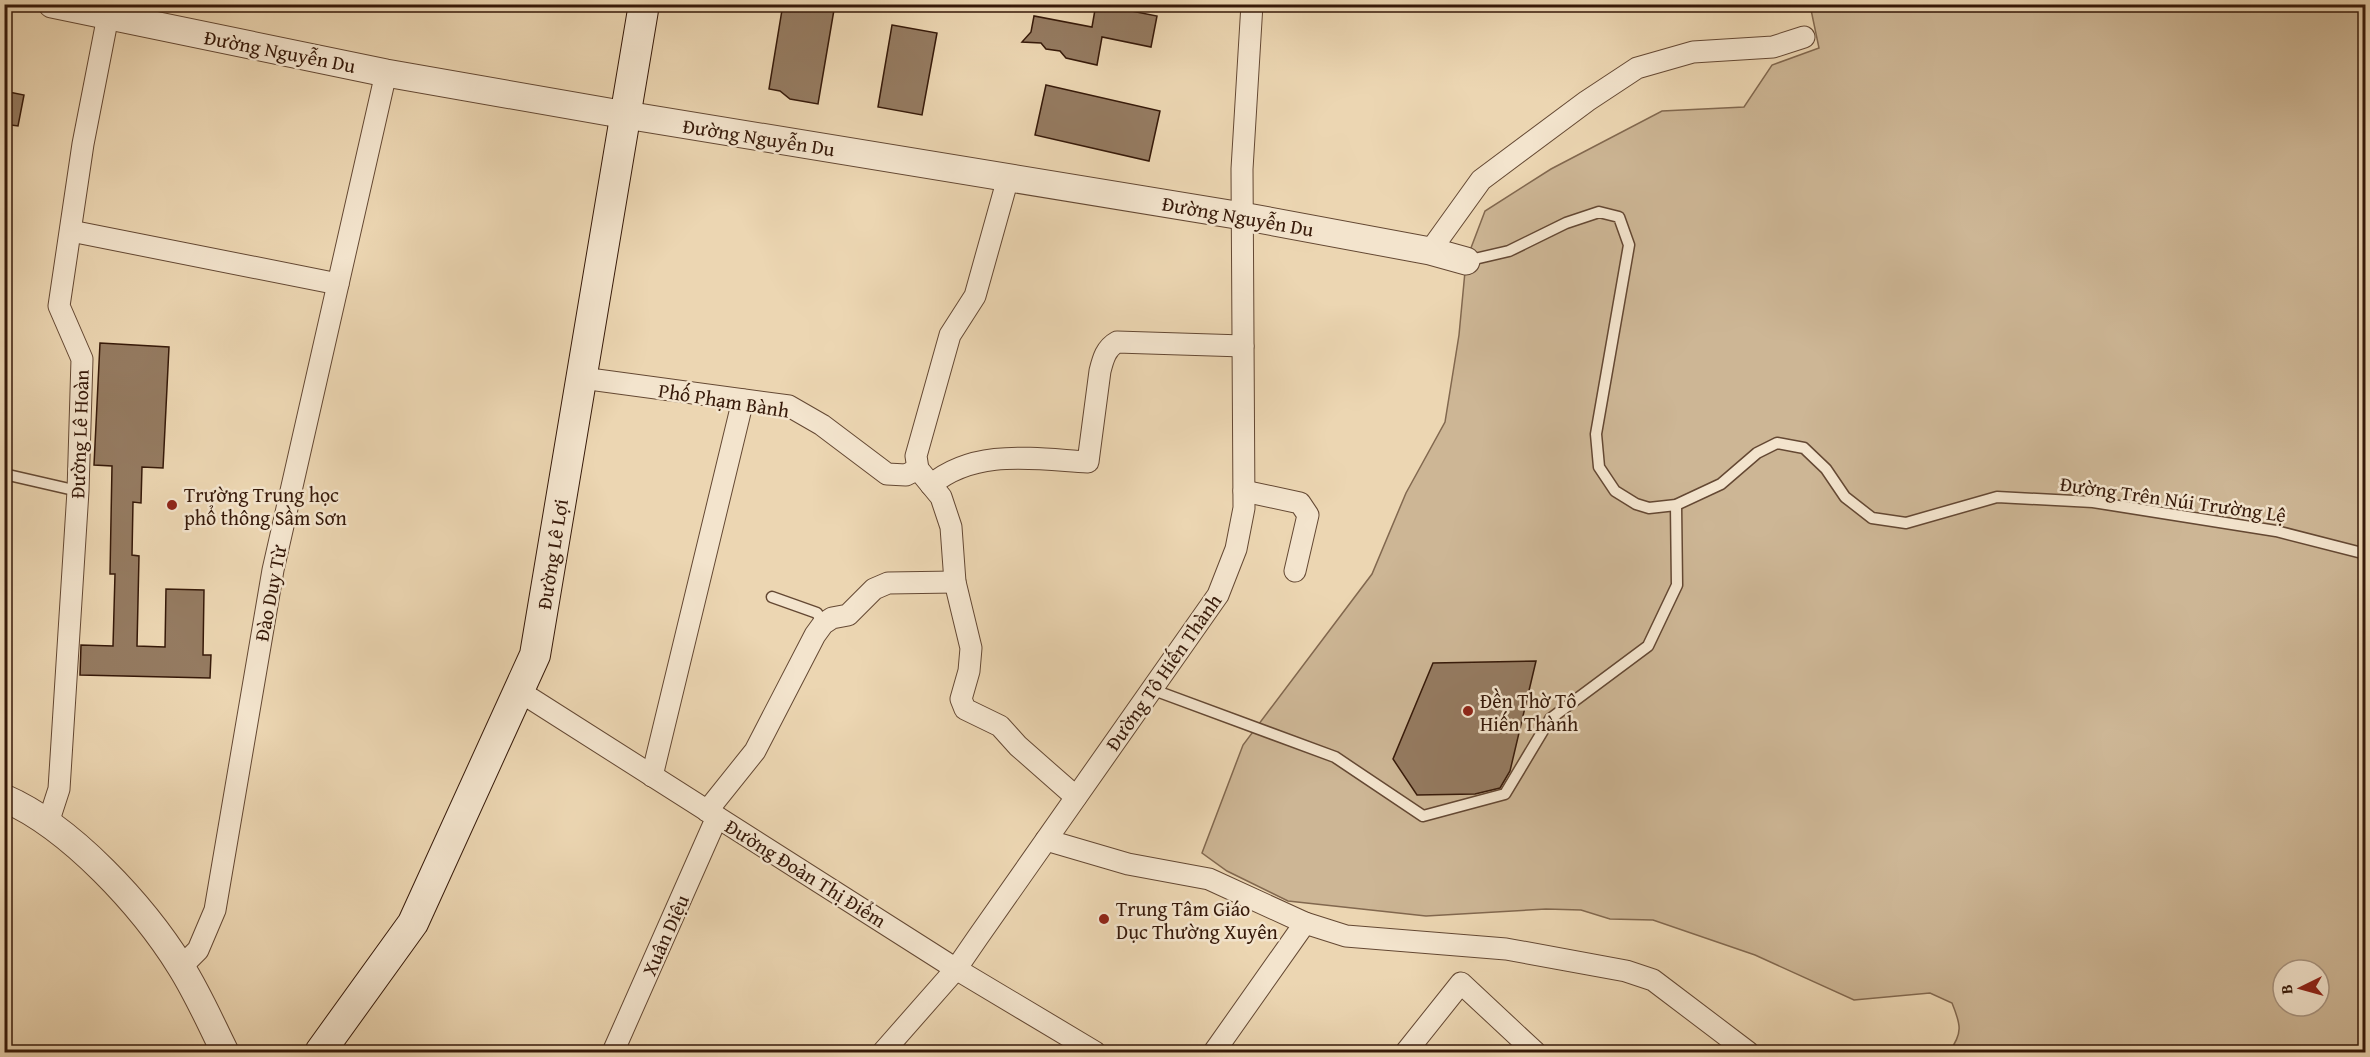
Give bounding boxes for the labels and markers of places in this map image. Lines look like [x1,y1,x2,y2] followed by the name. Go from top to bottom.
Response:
[184,480,347,532] place label: Trường Trung học phổ thông Sầm Sơn
[165,498,179,512] marker: Trường Trung học phổ thông Sầm Sơn
[1480,686,1578,738] place label: Đền Thờ Tô Hiến Thành
[1461,704,1475,718] marker: Đền Thờ Tô Hiến Thành
[1116,894,1278,946] place label: Trung Tâm Giáo Dục Thường Xuyên
[1097,912,1111,926] marker: Trung Tâm Giáo Dục Thường Xuyên

